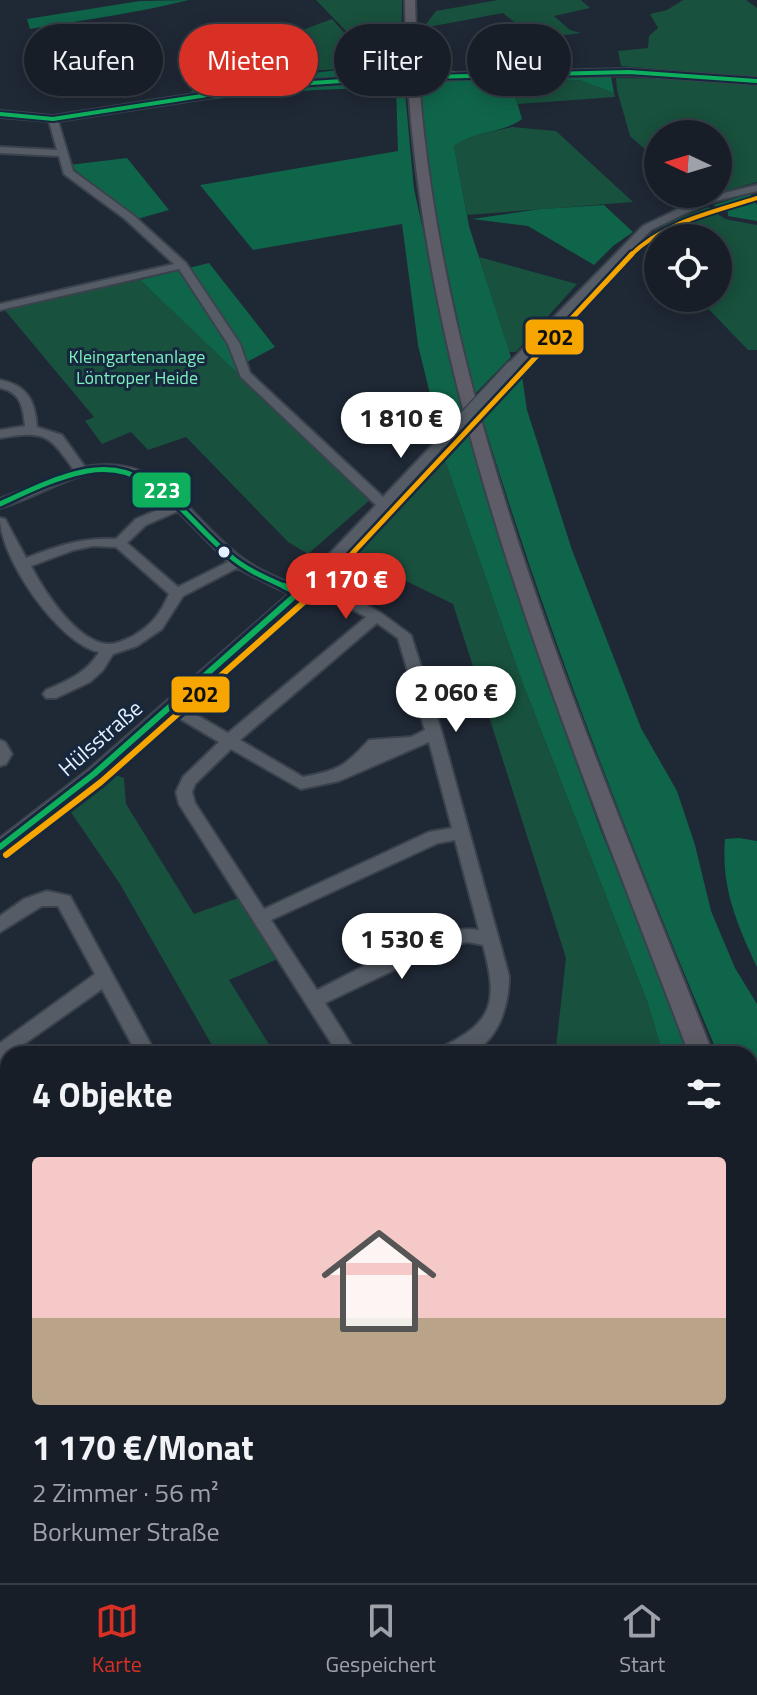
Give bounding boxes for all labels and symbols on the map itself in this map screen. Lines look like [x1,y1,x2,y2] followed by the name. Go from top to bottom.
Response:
[644,120,732,208] north arrow
[524,318,585,356] line badge: 202
[537,320,573,354] text: 202
[69,343,205,391] park label: Kleingartenanlage Löntroper Heide
[327,392,475,460] pin: 1 810 €
[131,471,192,509] line badge: 223
[144,473,180,507] text: 223
[216,544,232,560] unlabelled marker
[272,553,420,621] pin: 1 170 €
[382,666,530,734] pin: 2 060 €
[170,675,231,714] line badge: 202
[182,677,218,711] text: 202
[50,692,150,784] street label: Hülsstraße
[328,913,476,981] pin: 1 530 €

